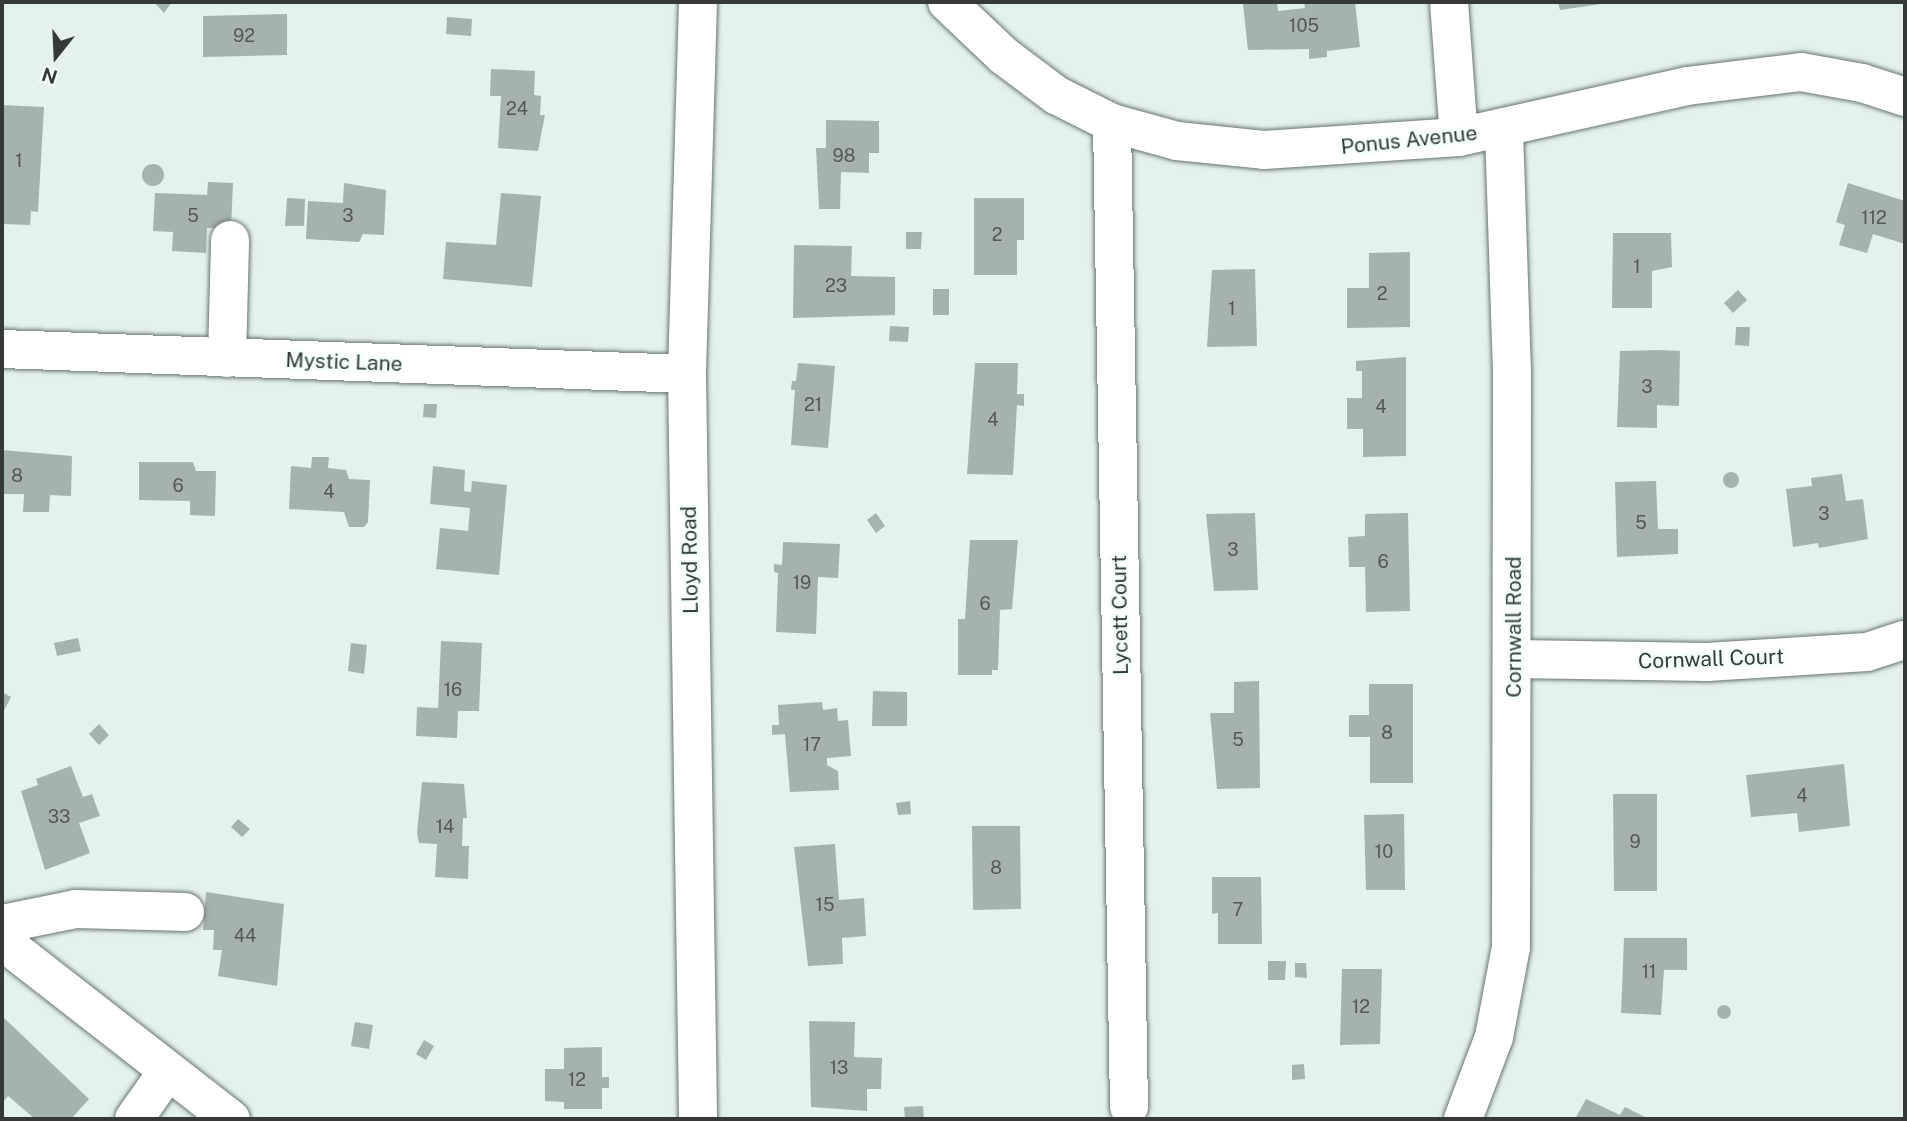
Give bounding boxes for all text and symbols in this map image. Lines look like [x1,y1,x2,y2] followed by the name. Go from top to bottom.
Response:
[1289,15,1319,37] house number: 105
[21,21,91,91] north arrow
[233,25,255,47] house number: 92
[39,63,60,89] text: N
[506,98,528,120] house number: 24
[1339,120,1479,160] street label: Ponus Avenue
[833,145,855,167] house number: 98
[15,150,23,172] house number: 1
[187,205,199,227] house number: 5
[342,205,354,227] house number: 3
[1861,207,1887,229] house number: 112
[992,224,1002,246] house number: 2
[1633,256,1641,278] house number: 1
[825,275,847,297] house number: 23
[1377,283,1387,305] house number: 2
[1228,298,1236,320] house number: 1
[285,347,403,377] street label: Mystic Lane
[1641,376,1653,398] house number: 3
[804,394,822,416] house number: 21
[1375,396,1387,418] house number: 4
[987,409,999,431] house number: 4
[11,465,23,487] house number: 8
[172,475,184,497] house number: 6
[323,481,335,503] house number: 4
[1818,503,1830,525] house number: 3
[676,506,704,614] street label: Lloyd Road
[1635,512,1647,534] house number: 5
[1227,539,1239,561] house number: 3
[1377,551,1389,573] house number: 6
[1106,555,1134,675] street label: Lycett Court
[1501,556,1527,698] street label: Cornwall Road
[793,572,811,594] house number: 19
[979,593,991,615] house number: 6
[1638,644,1784,674] street label: Cornwall Court
[444,679,462,701] house number: 16
[1381,722,1393,744] house number: 8
[1232,729,1244,751] house number: 5
[803,734,821,756] house number: 17
[1796,785,1808,807] house number: 4
[48,806,70,828] house number: 33
[436,816,454,838] house number: 14
[1629,831,1641,853] house number: 9
[1375,841,1393,863] house number: 10
[990,857,1002,879] house number: 8
[816,894,834,916] house number: 15
[1233,899,1243,921] house number: 7
[234,925,256,947] house number: 44
[1642,961,1656,983] house number: 11
[1352,996,1370,1018] house number: 12
[830,1057,848,1079] house number: 13
[568,1069,586,1091] house number: 12

